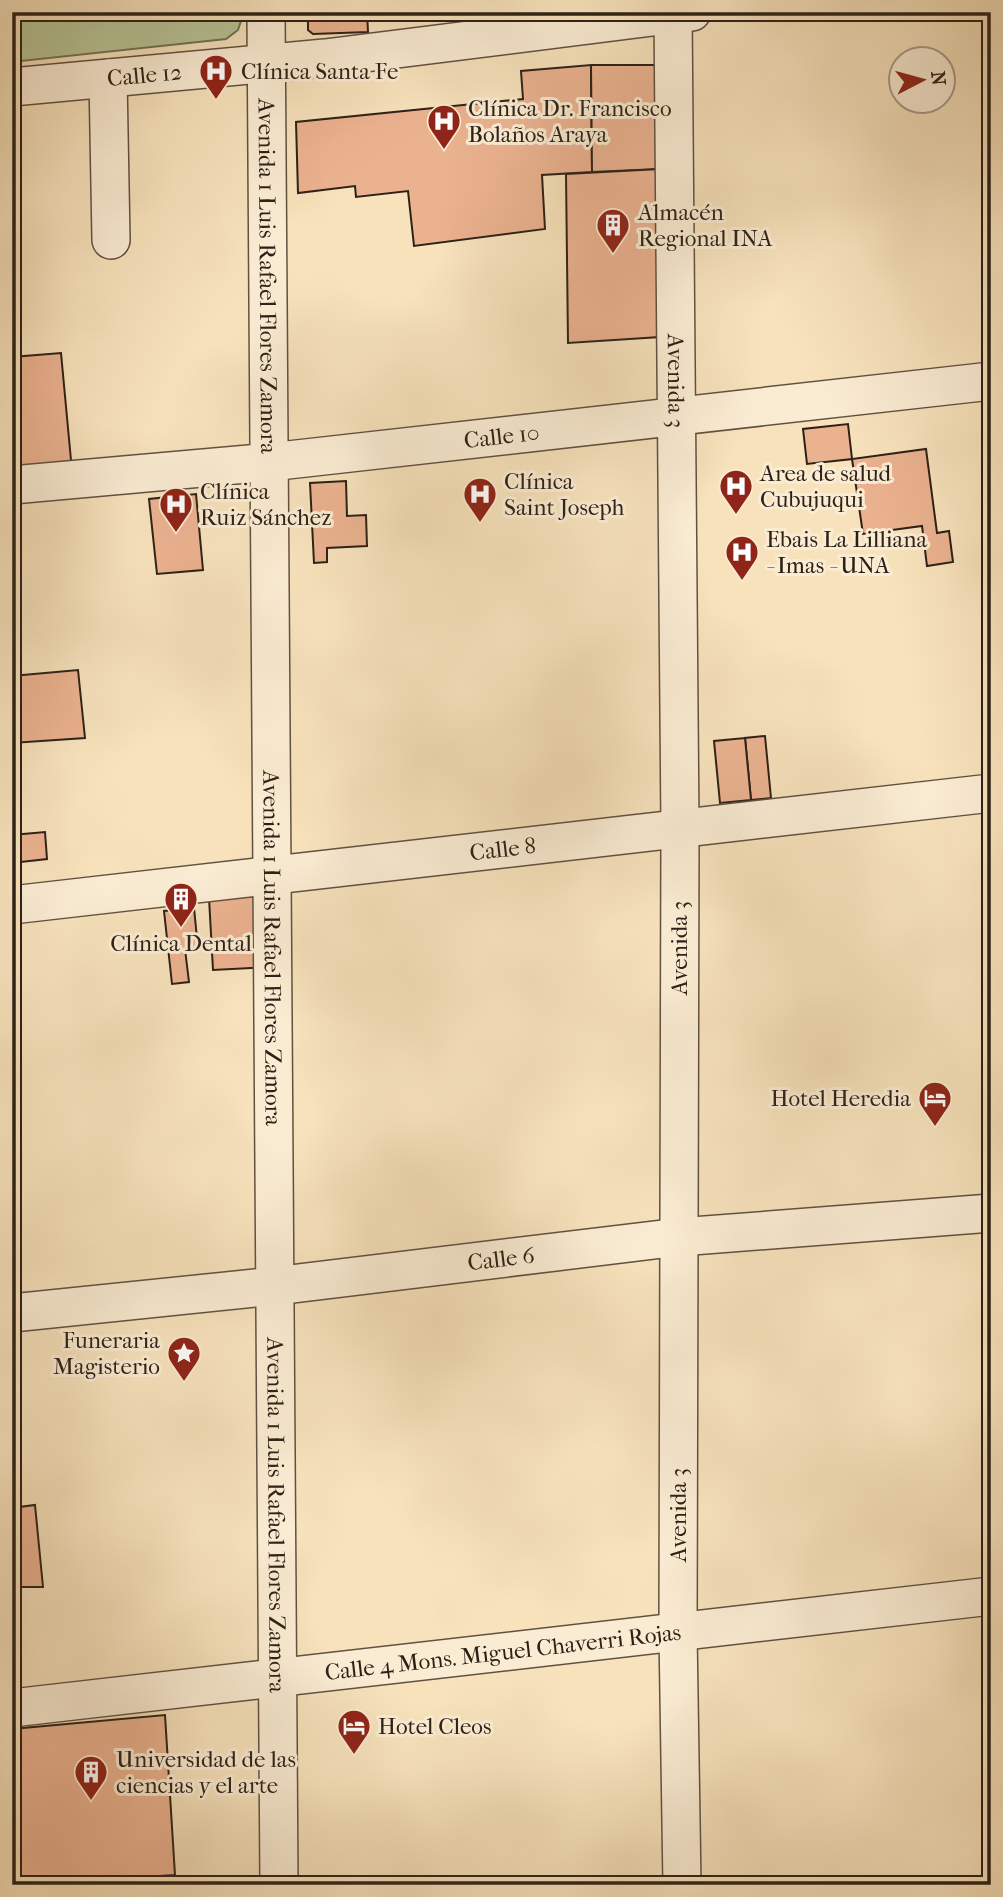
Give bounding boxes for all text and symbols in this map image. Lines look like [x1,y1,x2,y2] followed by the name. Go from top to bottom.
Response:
[888,46,958,116] north arrow
[197,52,235,101] hospital icon: Clínica Santa Fe
[106,58,183,92] street label: Calle 12
[241,58,398,85] place label: Clínica Santa Fe
[926,70,950,87] text: N
[468,95,672,148] place label: Clínica Dr. Francisco Bolaños Araya
[253,97,282,454] street label: Avenida 1 Luis Rafael Flores Zamora
[425,102,463,151] hospital icon: Clínica Dr. Francisco Bolaños Araya
[637,199,774,252] place label: Almacén Regional INA
[594,206,632,255] building icon: Almacén Regional INA
[662,333,690,428] street label: Avenida 3
[462,419,541,454] street label: Calle 10
[759,460,892,513] place label: Area de salud Cubujuqui
[717,467,755,516] hospital icon: Area de salud Cubujuqui
[504,468,625,521] place label: Clínica Saint Joseph
[461,475,499,524] hospital icon: Clínica Saint Joseph
[200,478,331,531] place label: Clínica Ruiz Sánchez
[157,485,195,534] hospital icon: Clínica Ruiz Sánchez
[766,526,928,579] place label: Ebais La Lilliana - Imas - UNA
[723,533,761,582] hospital icon: Ebais La Lilliana - Imas - UNA
[257,769,287,1126] street label: Avenida 1 Luis Rafael Flores Zamora
[468,832,537,867] street label: Calle 8
[162,880,200,929] building icon: Clínica Dental
[666,901,693,996] street label: Avenida 3
[110,930,252,957] place label: Clínica Dental
[916,1079,954,1128] hotel icon: Hotel Heredia
[770,1085,911,1112] place label: Hotel Heredia
[466,1242,537,1277] street label: Calle 6
[53,1327,160,1380] place label: Funeraria Magisterio
[165,1334,203,1383] place icon: Funeraria Magisterio
[261,1336,291,1693] street label: Avenida 1 Luis Rafael Flores Zamora
[665,1468,692,1563] street label: Avenida 3
[323,1619,682,1686] street label: Calle 4 Mons. Miguel Chaverri Rojas
[335,1707,373,1756] hotel icon: Hotel Cleos
[378,1713,491,1740] place label: Hotel Cleos
[116,1746,296,1799] place label: Universidad de las ciencias y el arte
[72,1753,110,1802] building icon: Universidad de las ciencias y el arte

